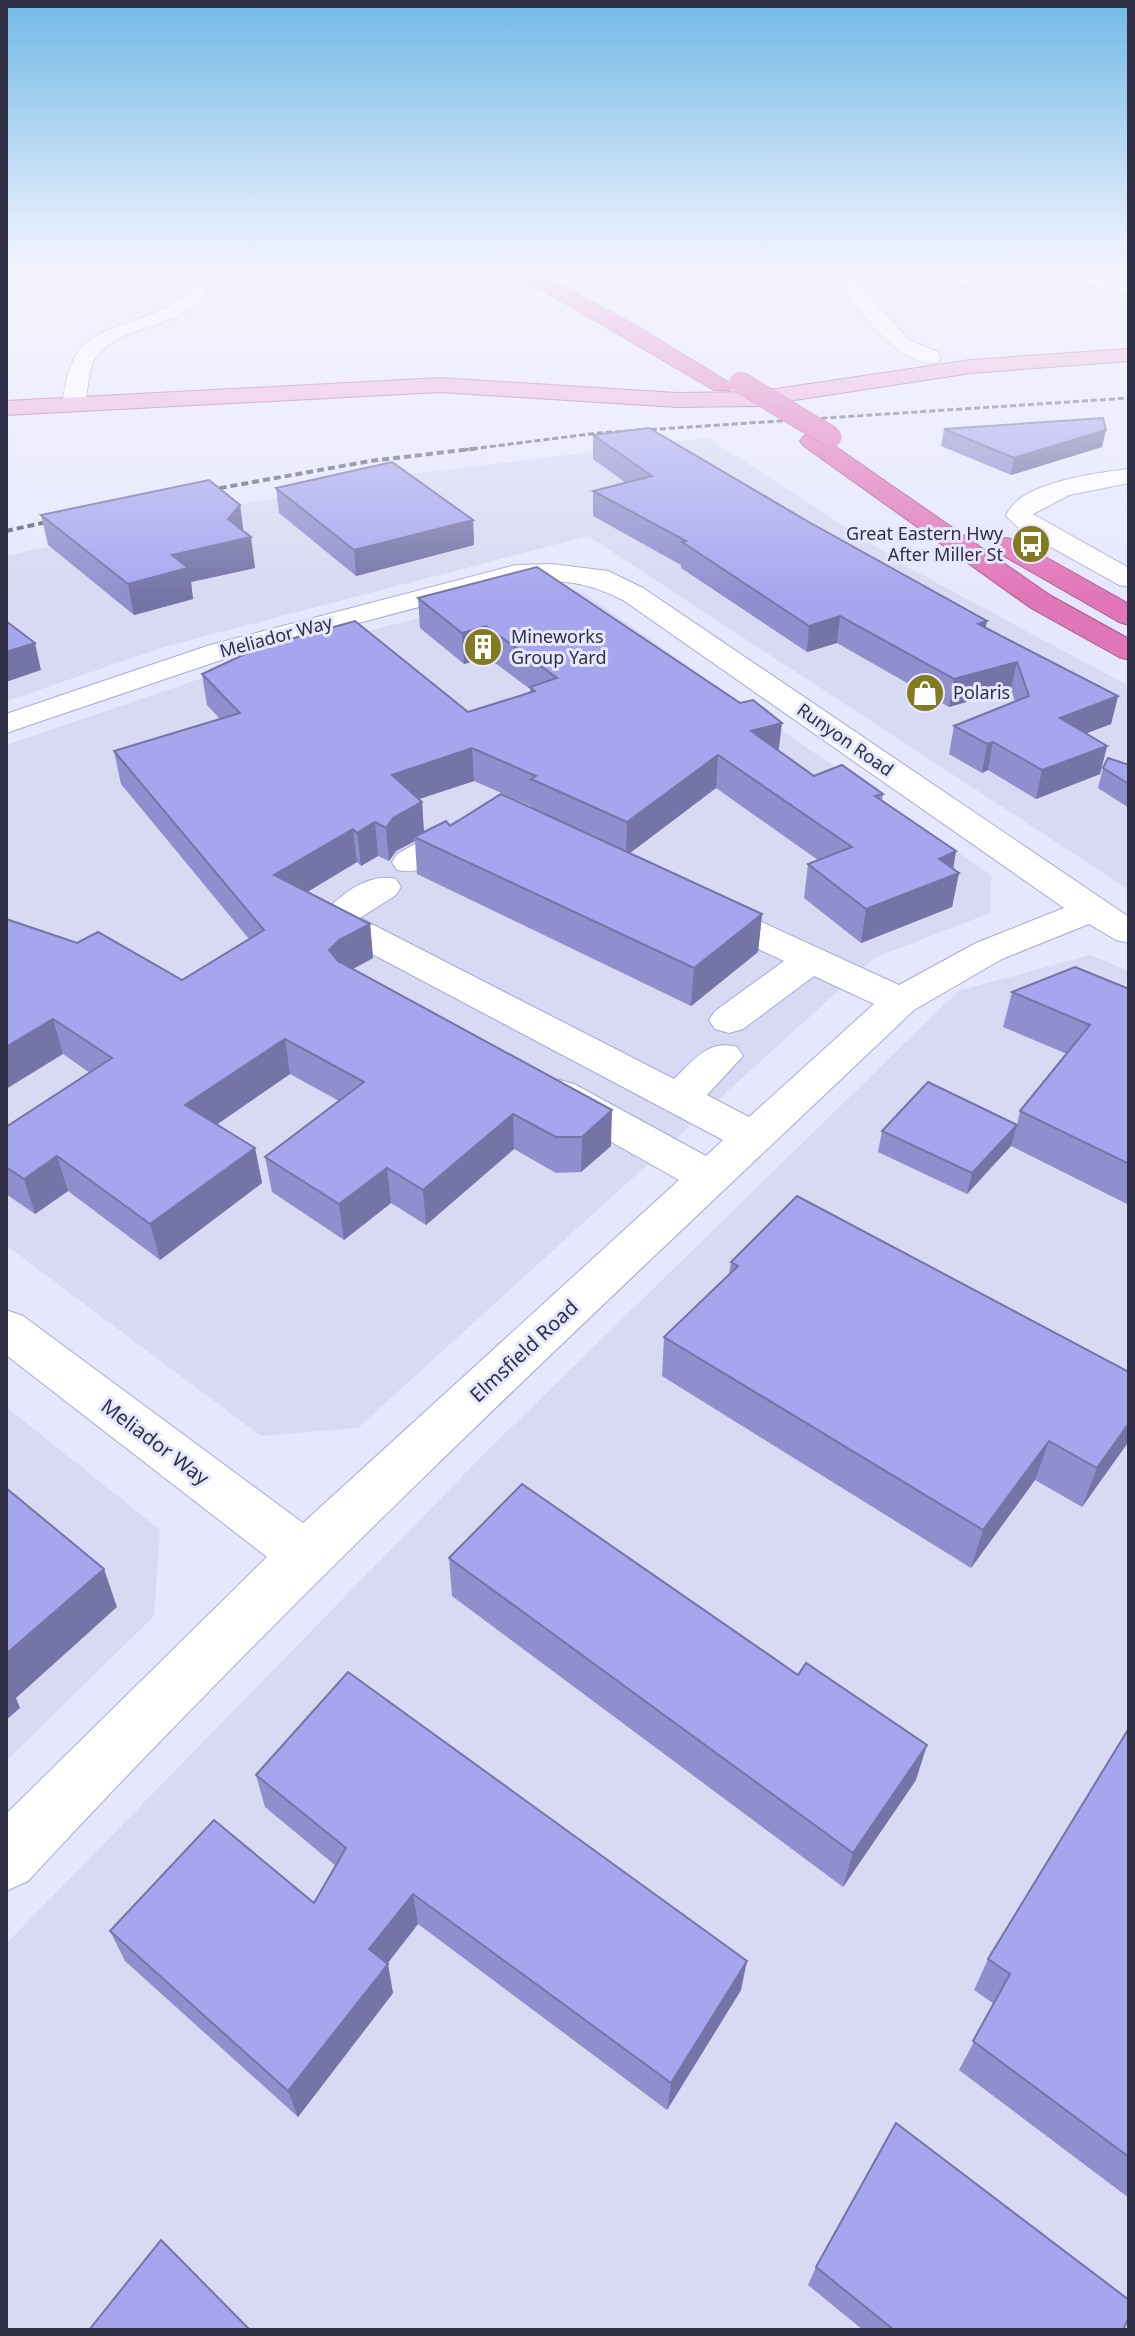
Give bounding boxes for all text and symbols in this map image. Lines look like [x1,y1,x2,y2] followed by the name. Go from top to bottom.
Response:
[846,521,1004,566] place label: Great Eastern Hwy After Miller St
[1010,523,1052,565] bus stop icon: Great Eastern Hwy After Miller St
[217,609,335,663] street label: Meliador Way
[511,624,606,669] place label: Mineworks Group Yard
[462,626,504,668] building icon: Mineworks Group Yard
[904,672,946,714] shop icon: Polaris
[953,680,1010,704] place label: Polaris
[793,697,899,781] street label: Runyon Road
[464,1293,584,1408] street label: Elmsfield Road
[96,1392,215,1492] street label: Meliador Way

